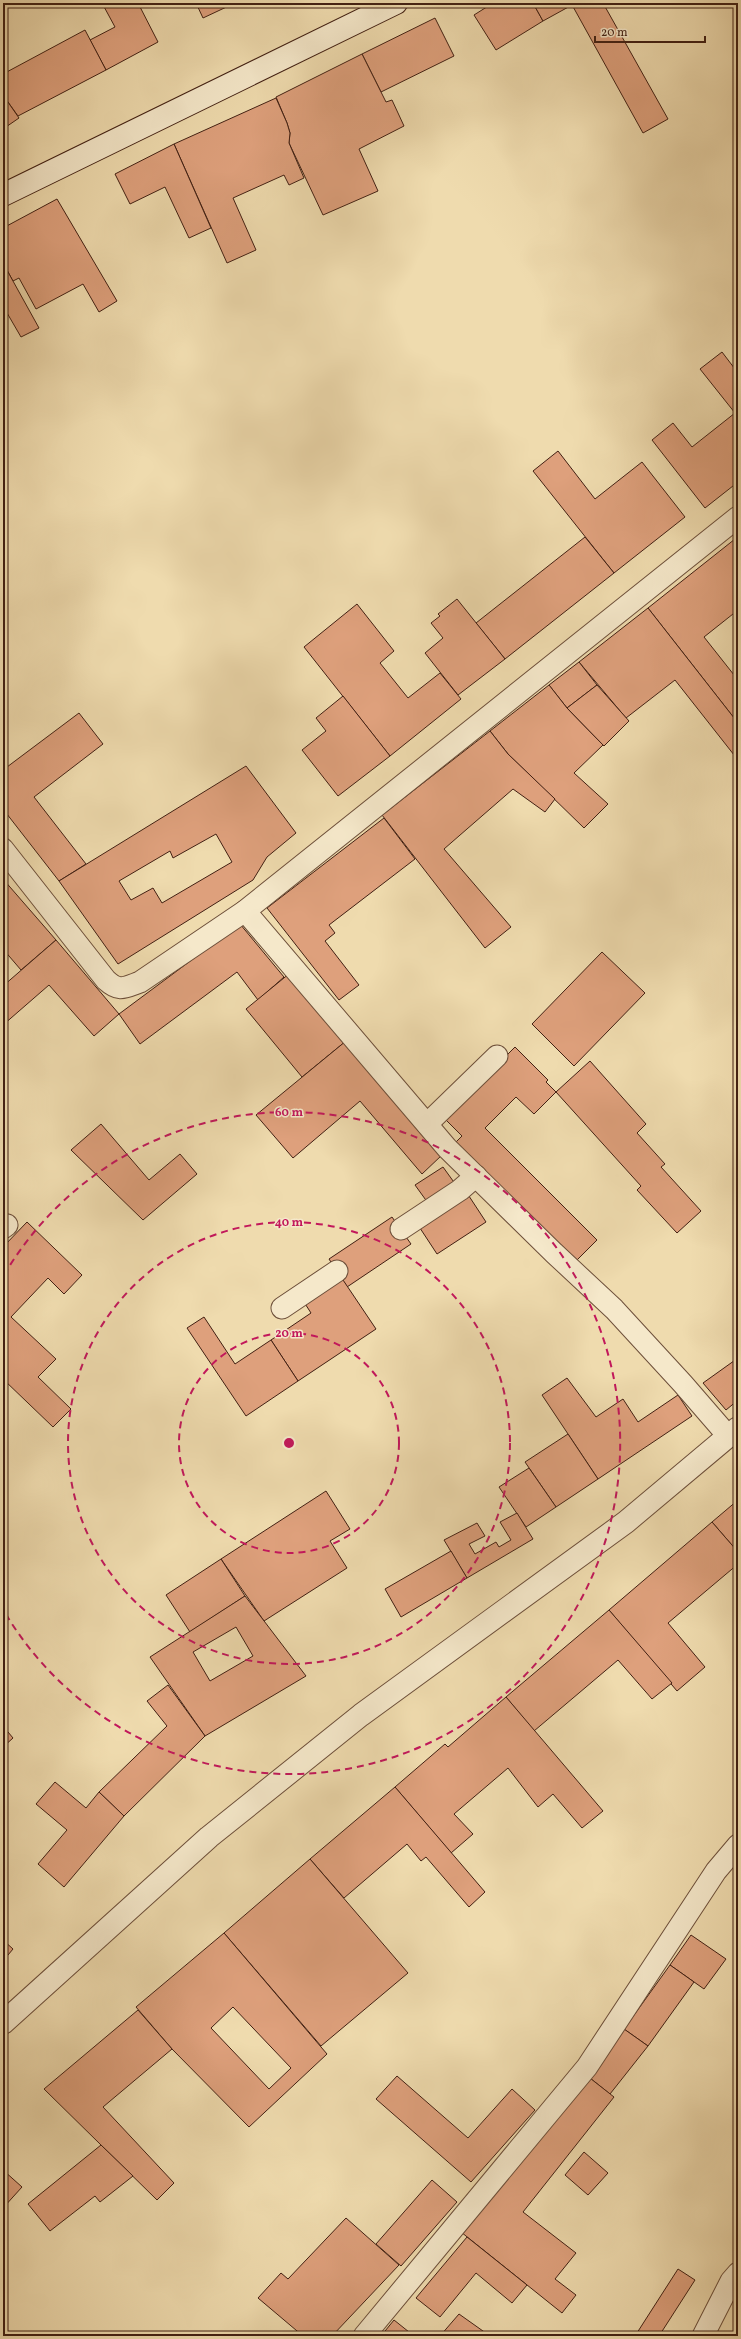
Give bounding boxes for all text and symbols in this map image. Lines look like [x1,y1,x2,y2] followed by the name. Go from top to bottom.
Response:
[595,18,705,44] scale bar
[601,25,628,41] text: 20 m
[275,1105,303,1121] text: 60 m
[275,1215,304,1231] text: 40 m
[275,1326,303,1342] text: 20 m
[282,1436,296,1450] centre of rings

